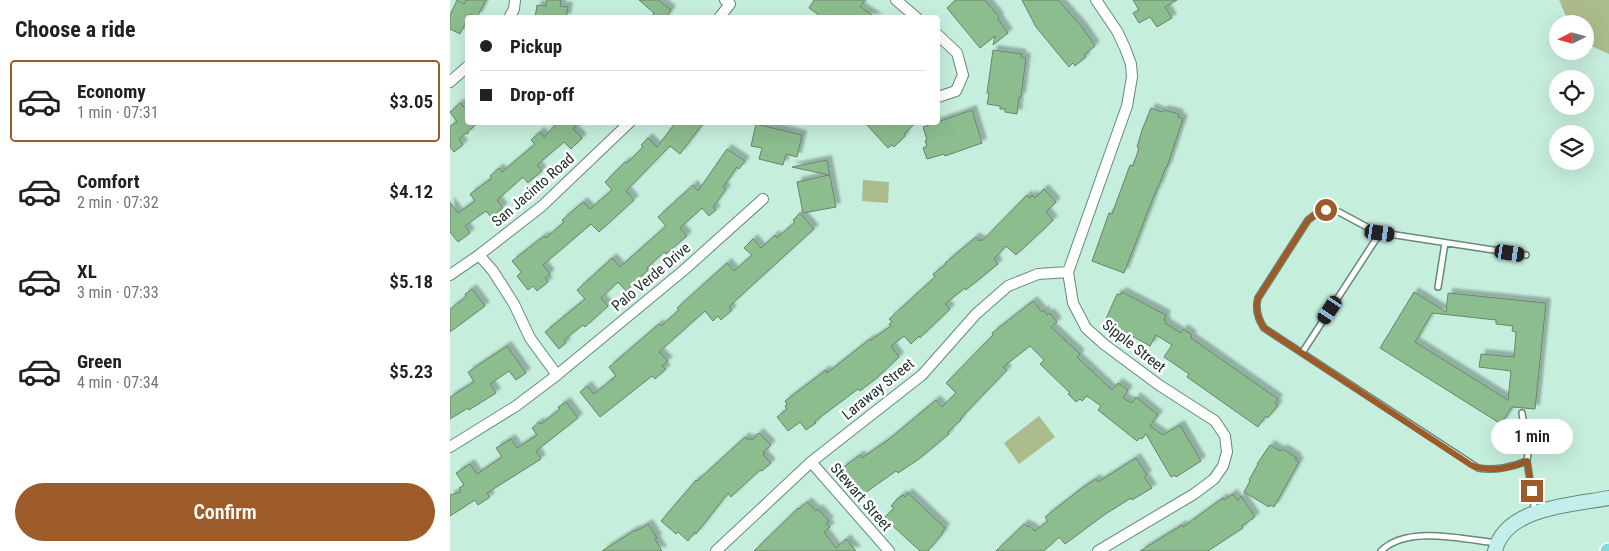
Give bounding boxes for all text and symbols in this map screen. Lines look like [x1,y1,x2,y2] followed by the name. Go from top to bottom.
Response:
[1549,15,1594,60] north arrow
[1549,15,1594,170] map controls
[15,17,136,42] text: Choose a ride
[510,35,562,58] text: Pickup
[1549,70,1594,115] button: locate
[17,79,62,124] icon: car
[77,80,146,103] text: Economy
[510,83,574,106] text: Drop-off
[389,90,433,113] text: $3.05
[77,103,159,122] text: 1 min · 07:31
[1549,125,1594,170] button: layers
[488,149,578,231] street label: San Jacinto Road
[17,169,62,214] icon: car
[77,170,140,193] text: Comfort
[389,180,433,203] text: $4.12
[77,193,159,212] text: 2 min · 07:32
[1315,199,1337,221] route start
[1364,223,1395,243] car
[608,239,694,315] street label: Palo Verde Drive
[1494,243,1525,263] car
[17,259,62,304] icon: car
[77,260,97,283] text: XL
[389,270,433,293] text: $5.18
[77,283,159,302] text: 3 min · 07:33
[1315,293,1344,327] car
[1099,316,1169,376] street label: Sipple Street
[17,349,62,394] icon: car
[77,350,122,373] text: Green
[838,354,918,424] street label: Laraway Street
[389,360,433,383] text: $5.23
[77,373,159,392] text: 4 min · 07:34
[1491,418,1573,454] callout: 1 min
[1514,427,1550,446] text: 1 min
[827,459,895,535] street label: Stewart Street
[1521,480,1543,502] route end
[15,483,435,541] button: Confirm

